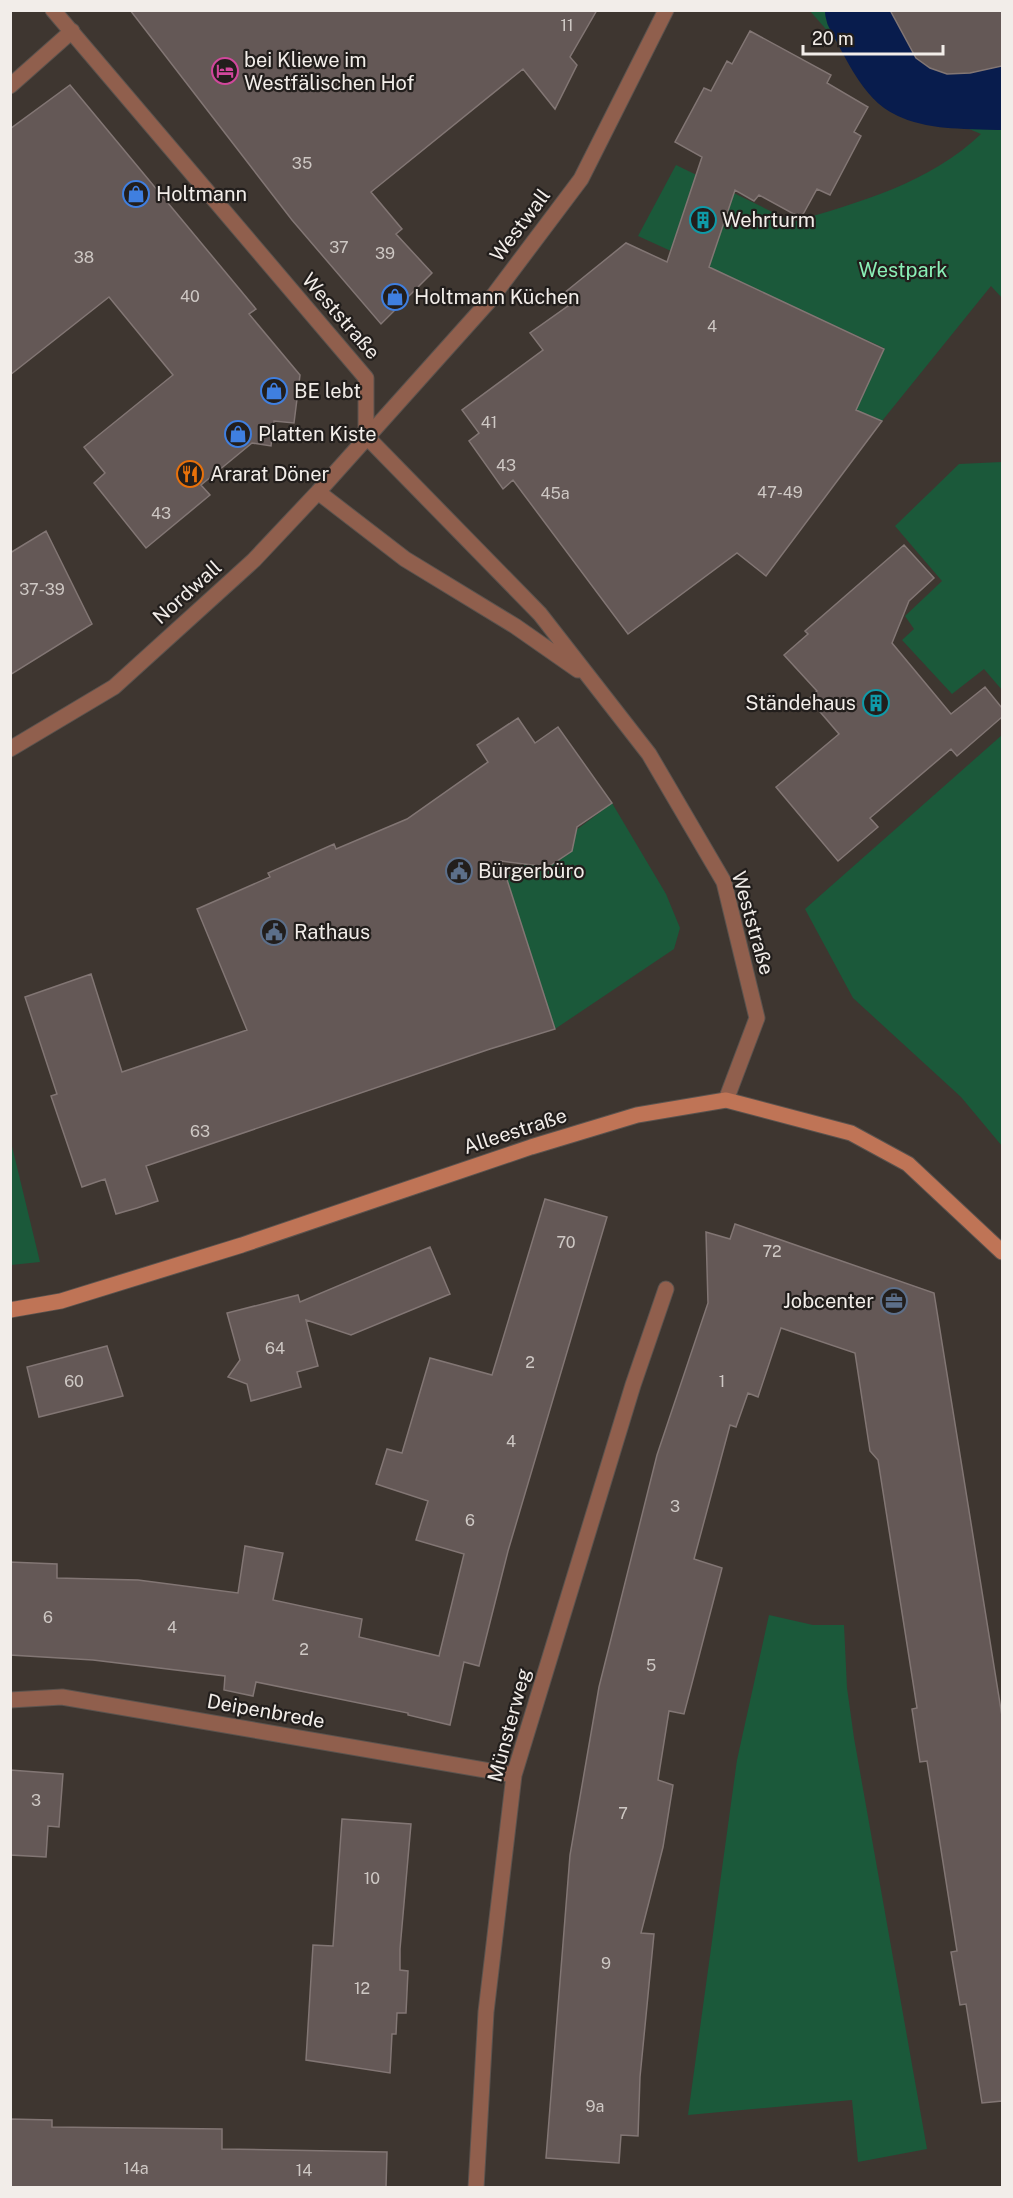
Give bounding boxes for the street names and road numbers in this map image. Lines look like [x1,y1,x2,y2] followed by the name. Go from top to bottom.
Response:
[485,184,555,266] street label: Westwall
[297,268,385,364] street label: Weststraße
[148,555,226,629] street label: Nordwall
[727,869,779,977] street label: Weststraße
[460,1103,570,1159] street label: Alleestraße
[482,1665,536,1785] street label: Münsterweg
[205,1689,327,1733] street label: Deipenbrede

